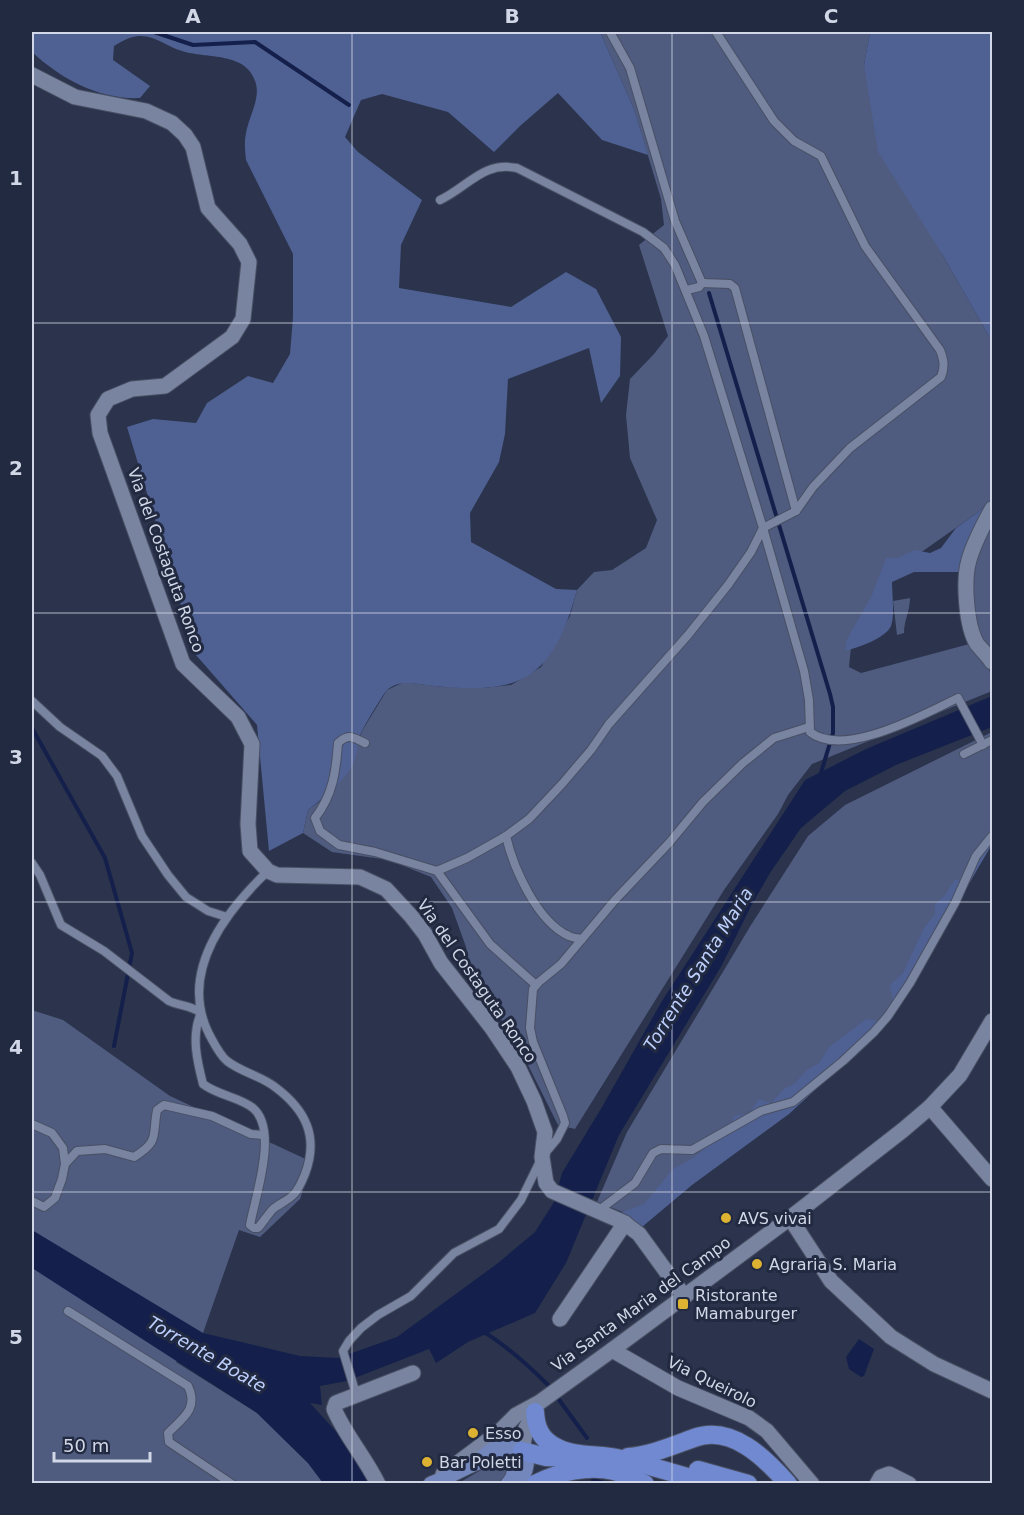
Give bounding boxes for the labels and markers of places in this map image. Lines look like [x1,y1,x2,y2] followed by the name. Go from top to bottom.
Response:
[738,1209,812,1228] place label: AVS vivai
[719,1211,733,1225] marker: AVS vivai
[769,1255,897,1274] place label: Agraria S. Maria
[750,1257,764,1271] marker: Agraria S. Maria
[695,1286,798,1323] place label: Ristorante Mamaburger
[676,1297,690,1311] marker: Ristorante Mamaburger
[485,1424,522,1443] place label: Esso
[466,1426,480,1440] marker: Esso
[439,1453,522,1472] place label: Bar Poletti
[420,1455,434,1469] marker: Bar Poletti

